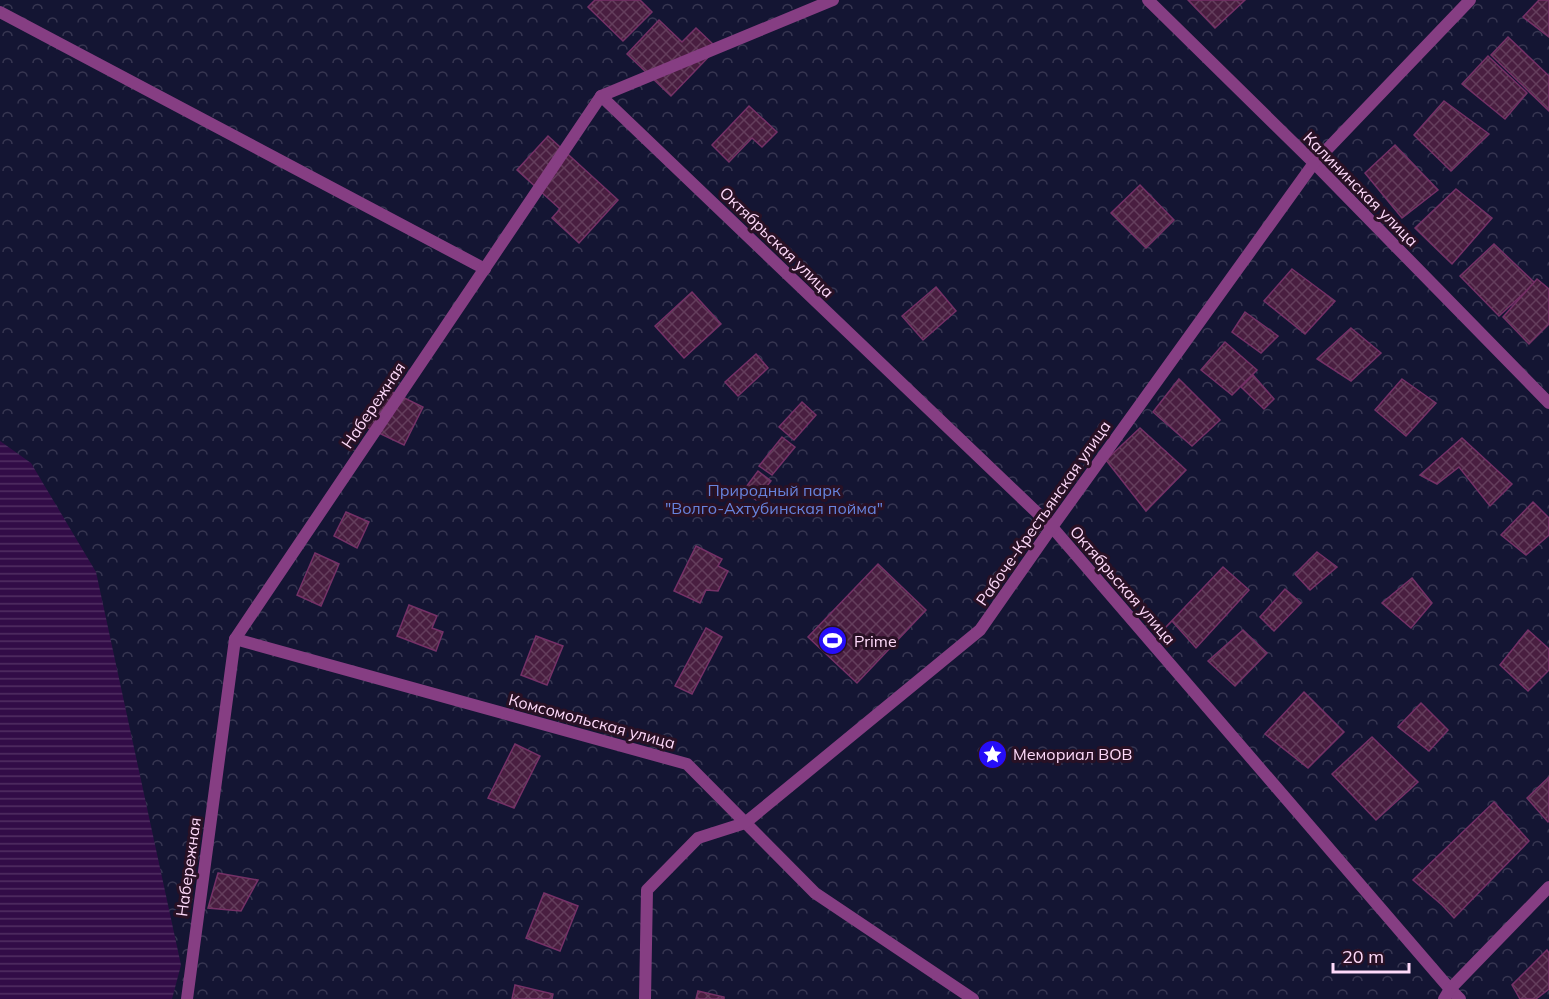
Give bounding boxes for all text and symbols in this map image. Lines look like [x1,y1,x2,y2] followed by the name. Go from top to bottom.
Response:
[1300,128,1422,250] street label: Калининская улица
[716,182,838,302] street label: Октябрьская улица
[337,358,409,452] street label: Набережная
[971,417,1115,609] street label: Рабоче-Крестьянская улица
[665,480,883,518] park label: Природный парк "Волго-Ахтубинская пойма"
[1066,521,1180,649] street label: Октябрьская улица
[817,625,849,657] sports icon: Prime
[854,631,897,651] place label: Prime
[506,689,678,753] street label: Комсомольская улица
[976,738,1008,770] place icon: Мемориал ВОВ
[1013,744,1132,764] place label: Мемориал ВОВ
[171,816,205,918] street label: Набережная
[1333,936,1410,974] scale bar
[1342,945,1384,968] text: 20 m

